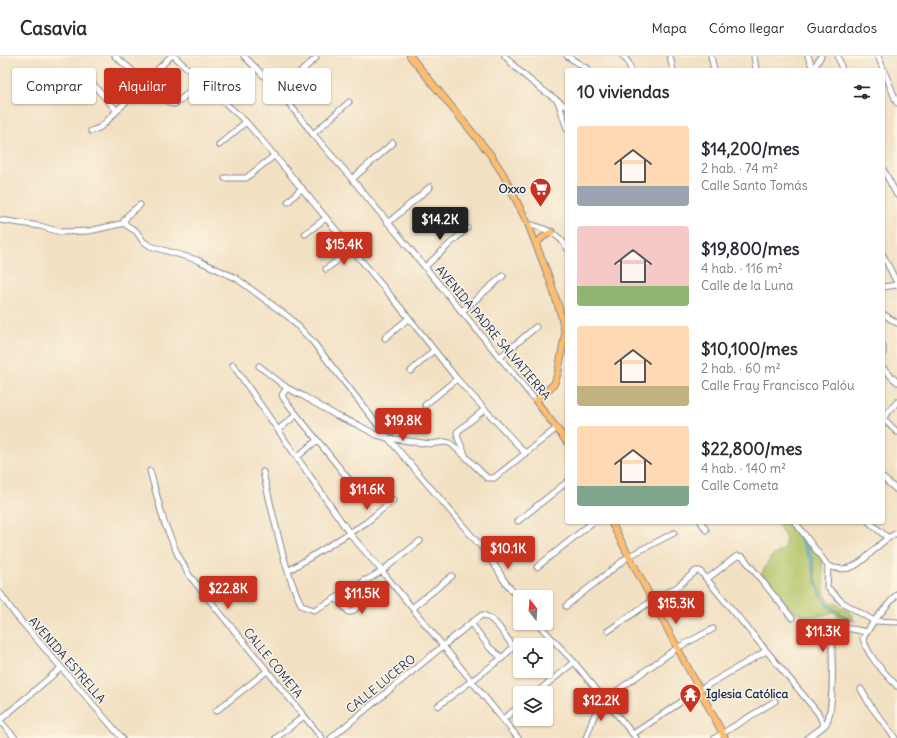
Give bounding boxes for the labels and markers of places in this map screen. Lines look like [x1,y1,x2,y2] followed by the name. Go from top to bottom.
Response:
[528,176,554,209] supermarket icon: Oxxo
[498,181,526,196] place label: Oxxo
[407,207,473,241] pin: $14.2K
[311,232,377,266] pin: $15.4K
[370,408,436,442] pin: $19.8K
[334,477,400,511] pin: $11.6K
[475,536,541,570] pin: $10.1K
[195,576,261,610] pin: $22.8K
[329,581,395,615] pin: $11.5K
[643,591,709,625] pin: $15.3K
[790,619,856,653] pin: $11.3K
[678,681,704,714] temple icon: Iglesia Católica
[706,686,789,702] place label: Iglesia Católica
[568,688,634,722] pin: $12.2K

